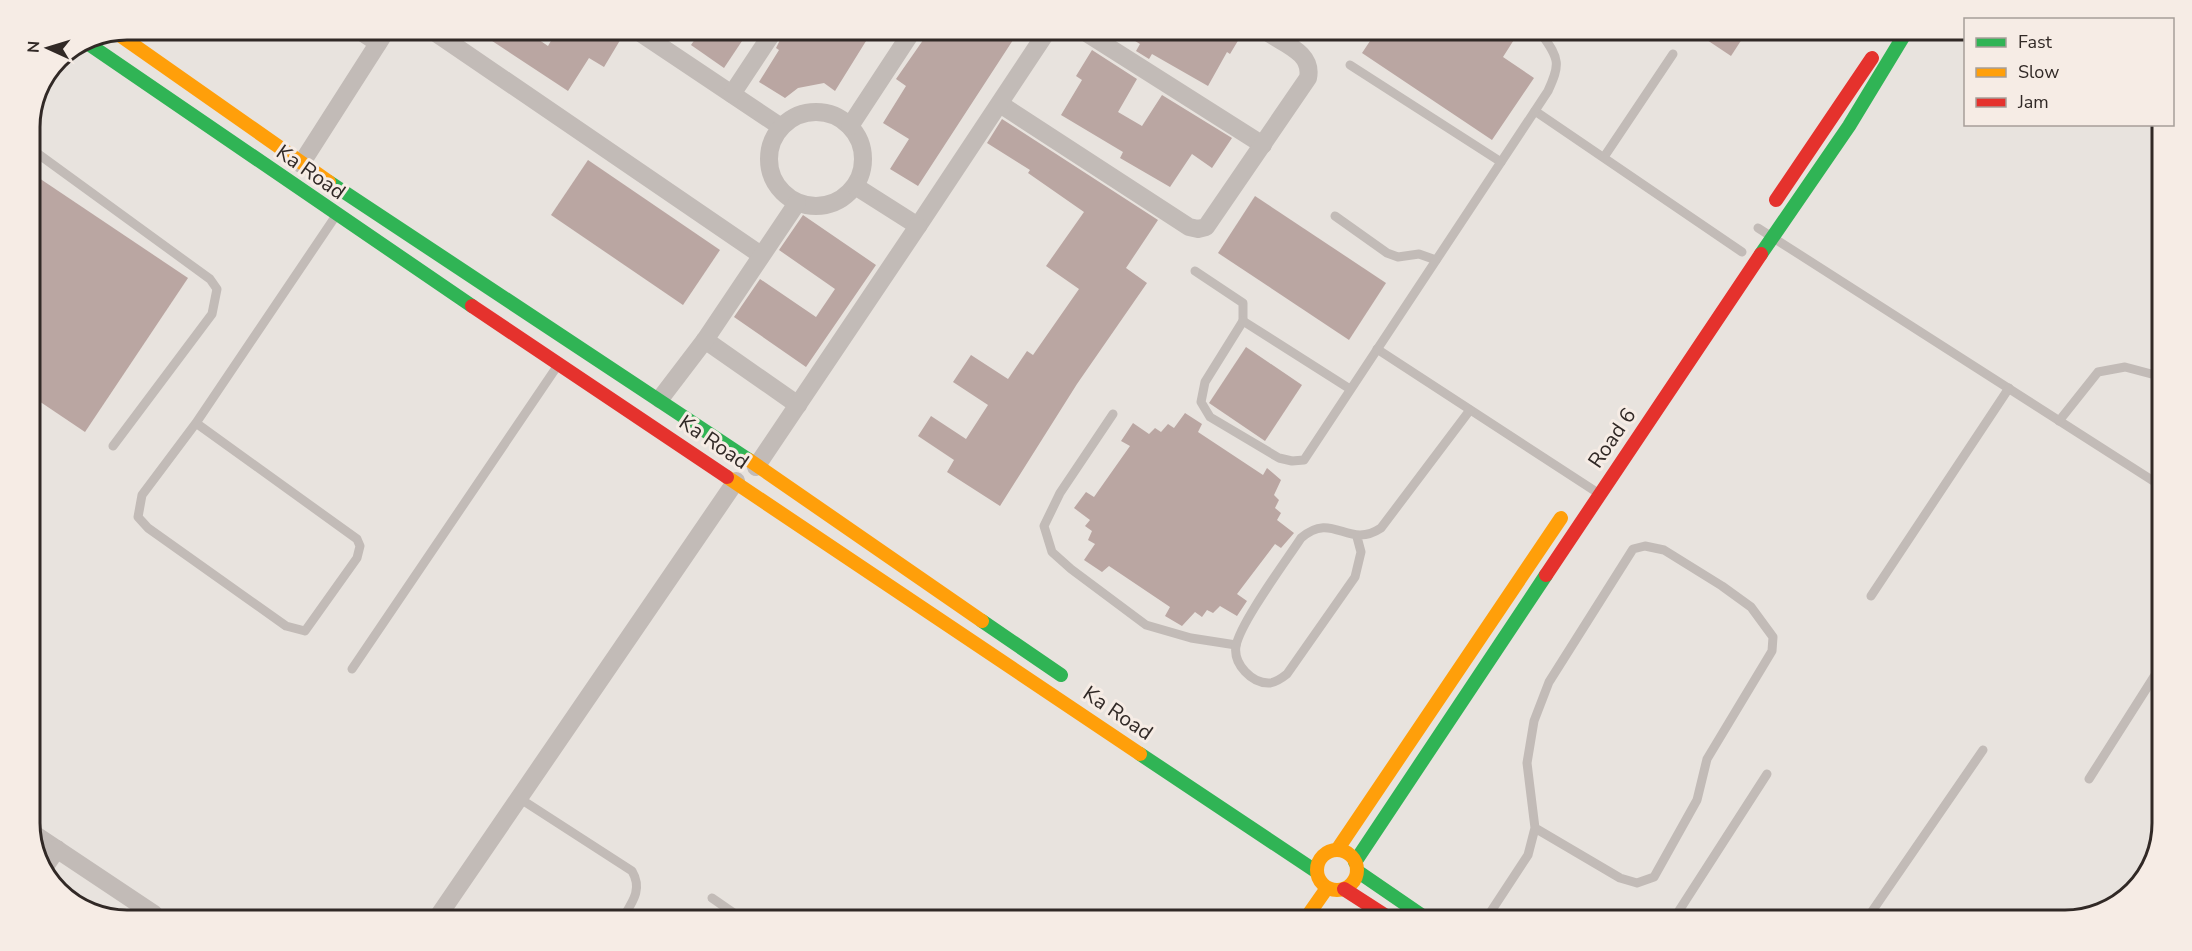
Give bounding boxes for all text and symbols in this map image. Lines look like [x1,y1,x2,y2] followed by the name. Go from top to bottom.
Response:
[18,18,78,78] north arrow
[1964,18,2174,126] legend
[2018,30,2053,54] text: Fast
[23,40,45,54] text: N
[2018,60,2059,84] text: Slow
[2017,90,2049,114] text: Jam
[271,138,351,206] street label: Ka Road
[1582,402,1642,474] street label: Road 6
[674,408,754,476] street label: Ka Road
[1078,679,1158,747] street label: Ka Road

